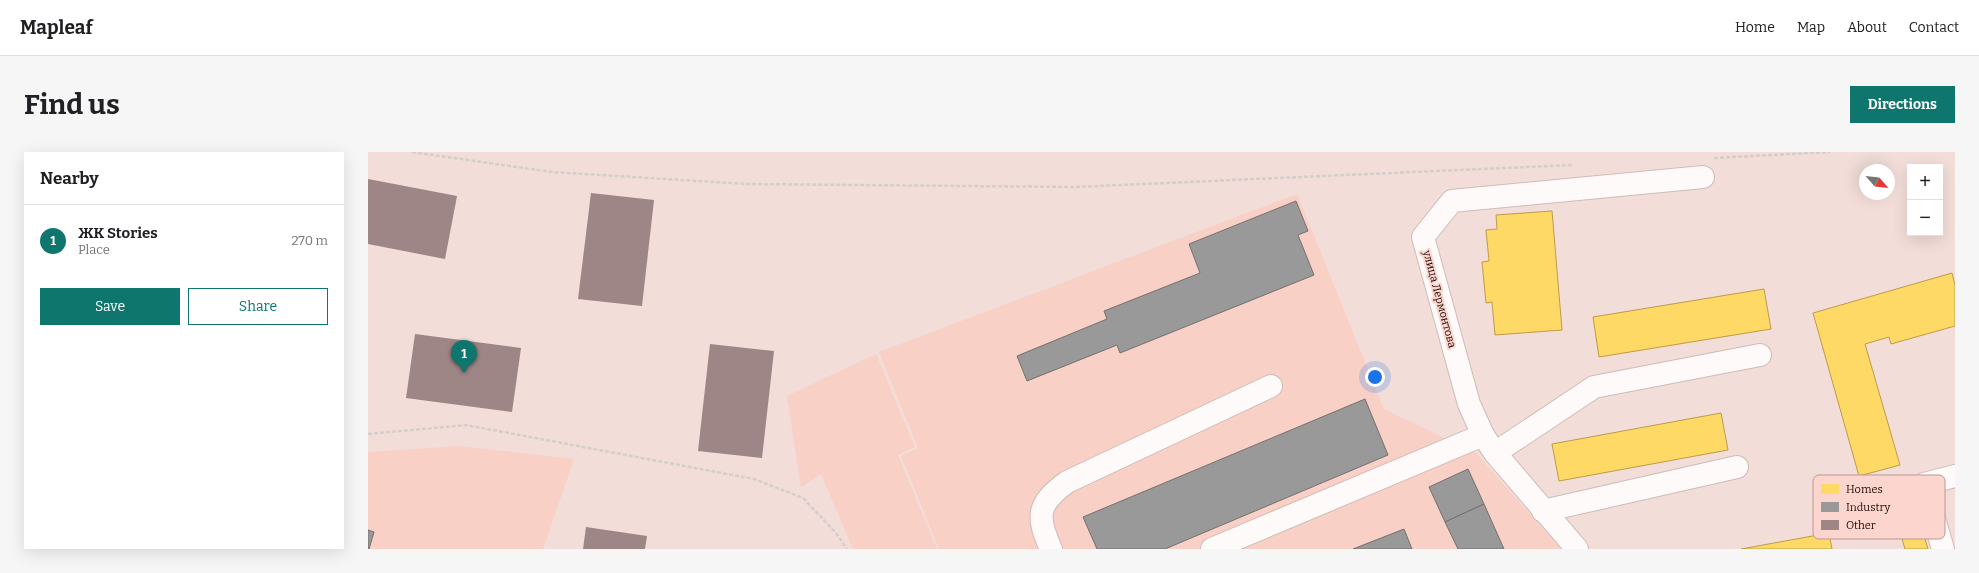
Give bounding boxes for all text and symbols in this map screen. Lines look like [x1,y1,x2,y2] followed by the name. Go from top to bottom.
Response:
[20,16,93,39] text: Mapleaf
[1735,19,1775,36] text: Home
[1797,19,1825,36] text: Map
[1847,19,1887,36] text: About
[1909,19,1959,36] text: Contact
[1850,86,1955,123] button: Directions
[24,88,120,121] text: Find us
[1859,164,1895,200] north arrow
[1907,164,1943,236] map controls
[1907,164,1943,200] button: +
[40,168,99,189] text: Nearby
[1907,200,1943,236] button: −
[78,224,158,242] text: ЖК Stories
[50,233,56,248] text: 1
[291,233,328,248] text: 270 m
[78,242,110,257] text: Place
[1420,248,1459,349] street label: улица Лермонтова
[40,288,180,325] button: Save
[188,288,328,325] button: Share
[451,340,477,373] pin: 1
[1365,367,1385,387] your location
[1813,475,1945,539] legend
[1846,483,1883,496] text: Homes
[1846,501,1890,514] text: Industry
[1846,519,1876,532] text: Other

